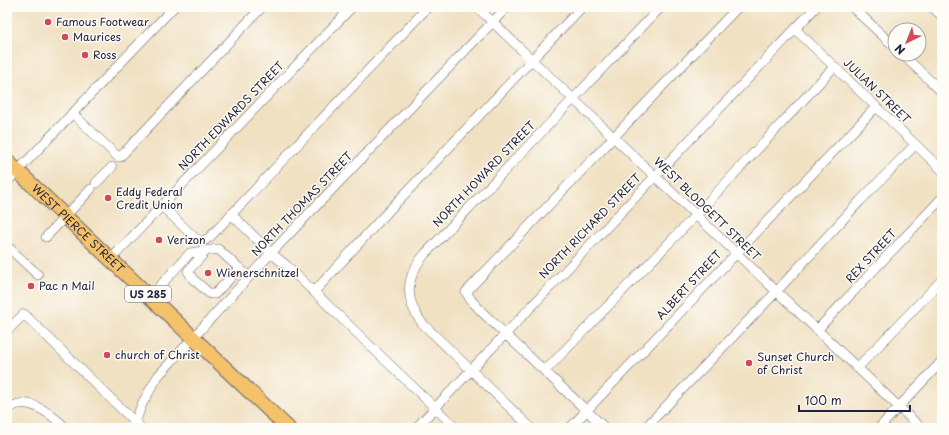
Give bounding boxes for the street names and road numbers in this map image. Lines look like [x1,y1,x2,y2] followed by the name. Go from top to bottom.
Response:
[840,54,915,127] street label: JULIAN STREET
[174,57,287,174] street label: NORTH EDWARDS STREET
[428,117,539,230] street label: NORTH HOWARD STREET
[247,147,357,260] street label: NORTH THOMAS STREET
[650,153,765,265] street label: WEST BLODGETT STREET
[535,169,645,282] street label: NORTH RICHARD STREET
[28,180,129,277] street label: WEST PIERCE STREET
[841,225,900,286] street label: REX STREET
[652,246,726,323] street label: ALBERT STREET
[125,286,171,302] road number: US 285

